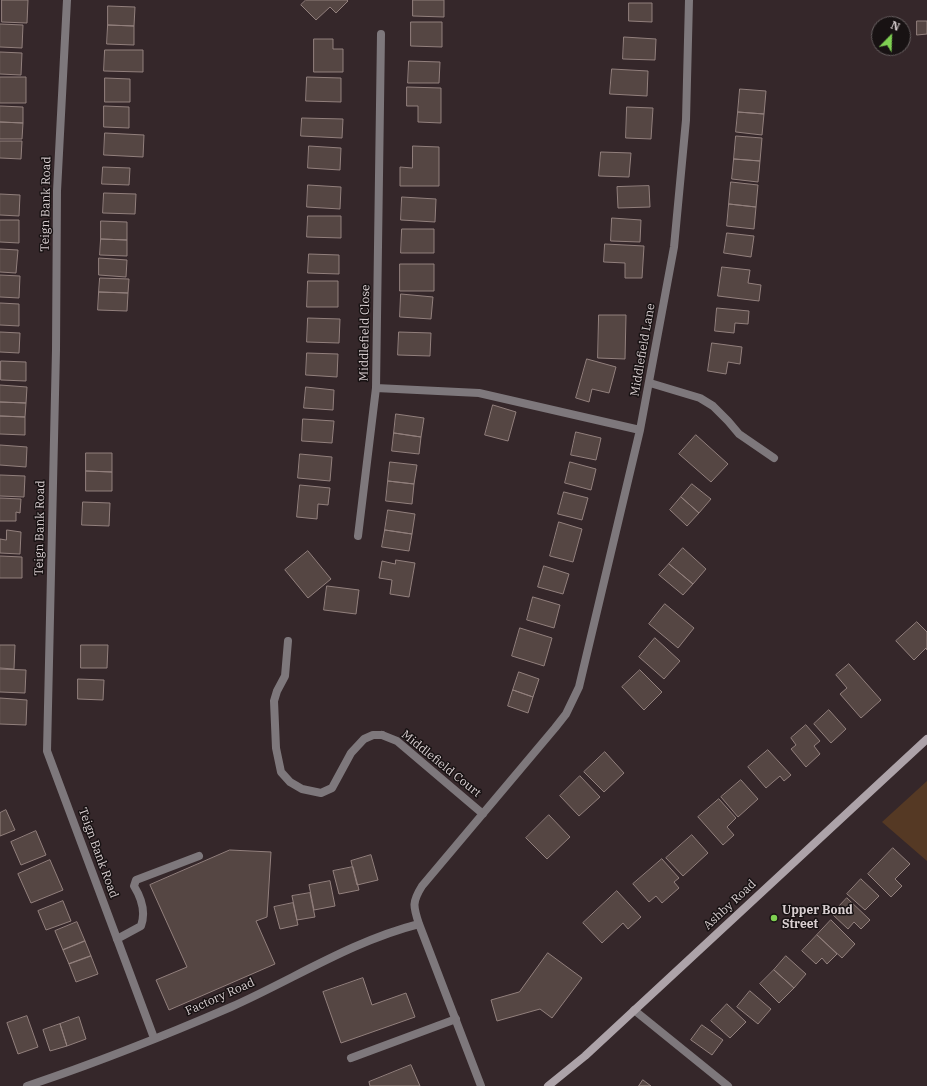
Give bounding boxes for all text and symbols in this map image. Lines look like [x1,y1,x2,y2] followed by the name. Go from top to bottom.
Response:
[871,16,911,56] north arrow
[889,18,902,34] text: N
[38,156,54,252] street label: Teign Bank Road
[357,284,373,382] street label: Middlefield Close
[628,302,658,398] street label: Middlefield Lane
[32,480,48,576] street label: Teign Bank Road
[398,728,484,800] street label: Middlefield Court
[75,806,121,900] street label: Teign Bank Road
[701,877,759,933] street label: Ashby Road
[782,904,853,932] place label: Upper Bond Street
[769,913,779,923] marker: Upper Bond Street
[183,975,257,1019] street label: Factory Road

